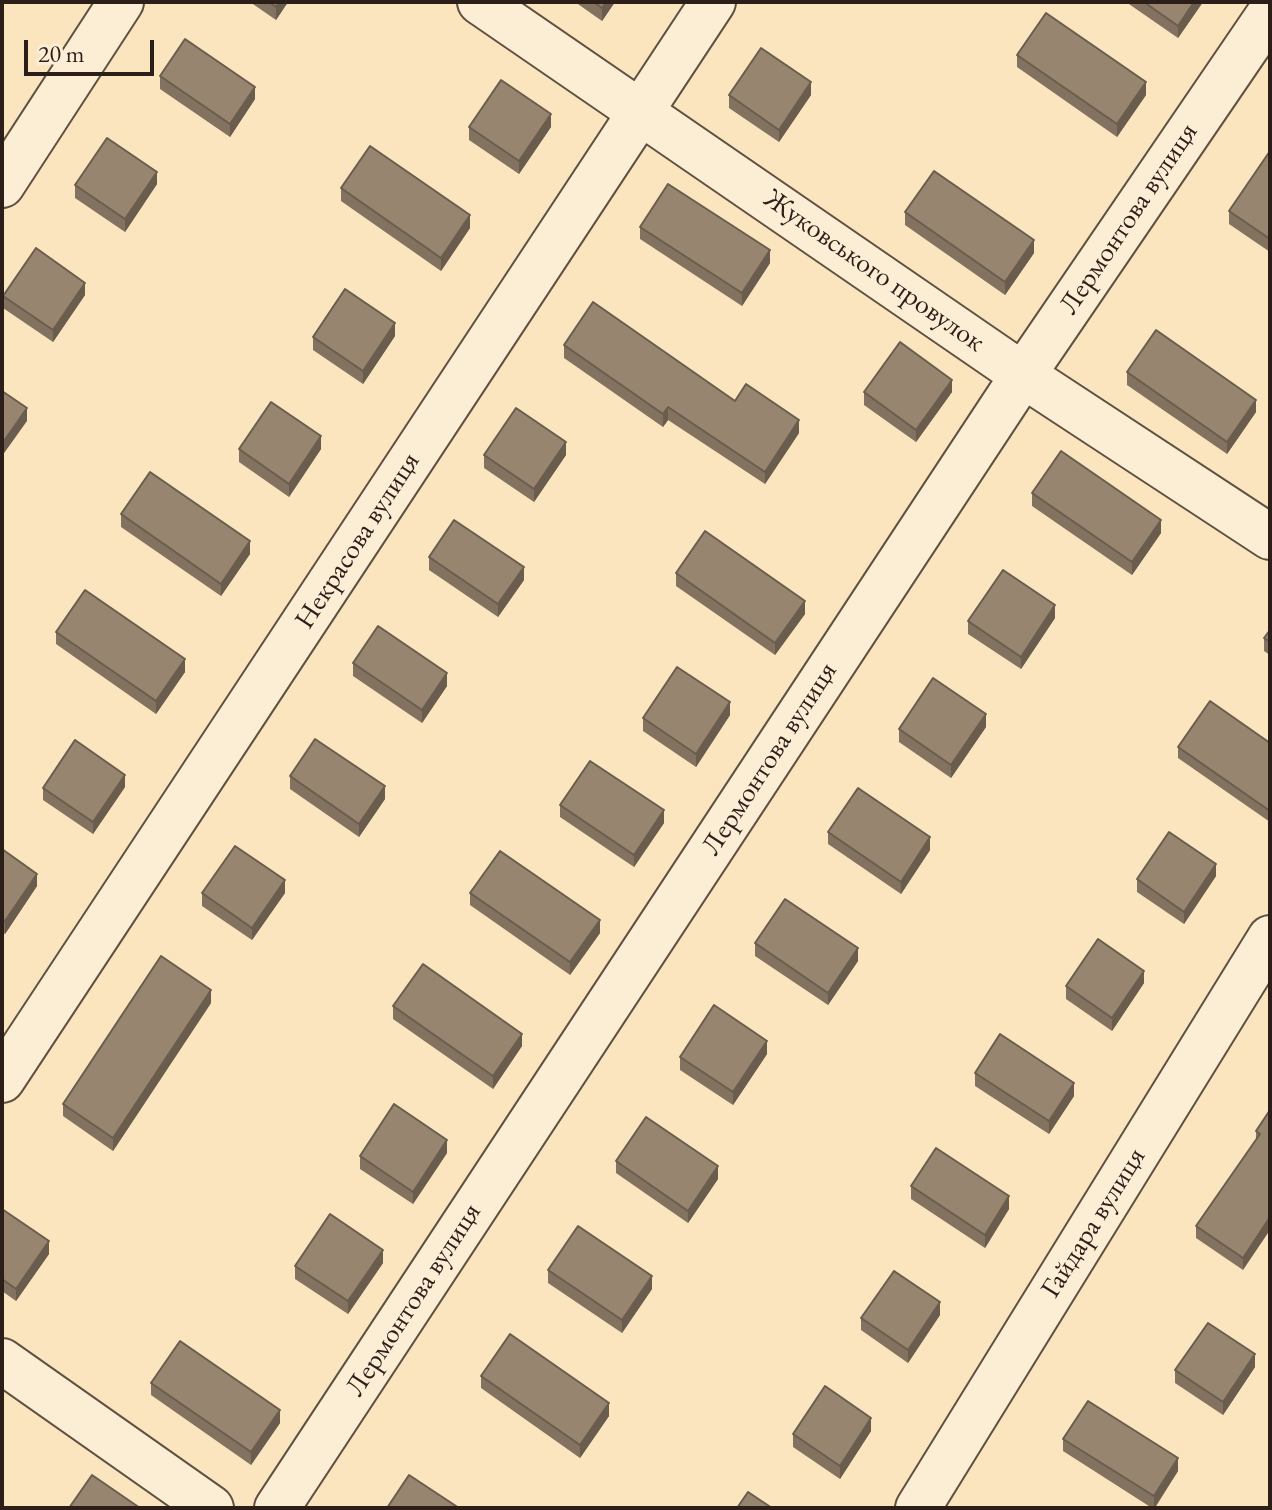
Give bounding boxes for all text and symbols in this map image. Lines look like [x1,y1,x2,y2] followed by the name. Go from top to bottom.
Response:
[28,24,158,74] scale bar
[38,38,85,69] text: 20 m
[1053,117,1205,321] street label: Лермонтова вулиця
[757,182,991,360] street label: Жуковського провулок
[288,446,428,636] street label: Некрасова вулиця
[695,656,845,862] street label: Лермонтова вулиця
[1035,1142,1153,1304] street label: Гайдара вулиця
[339,1197,489,1403] street label: Лермонтова вулиця

